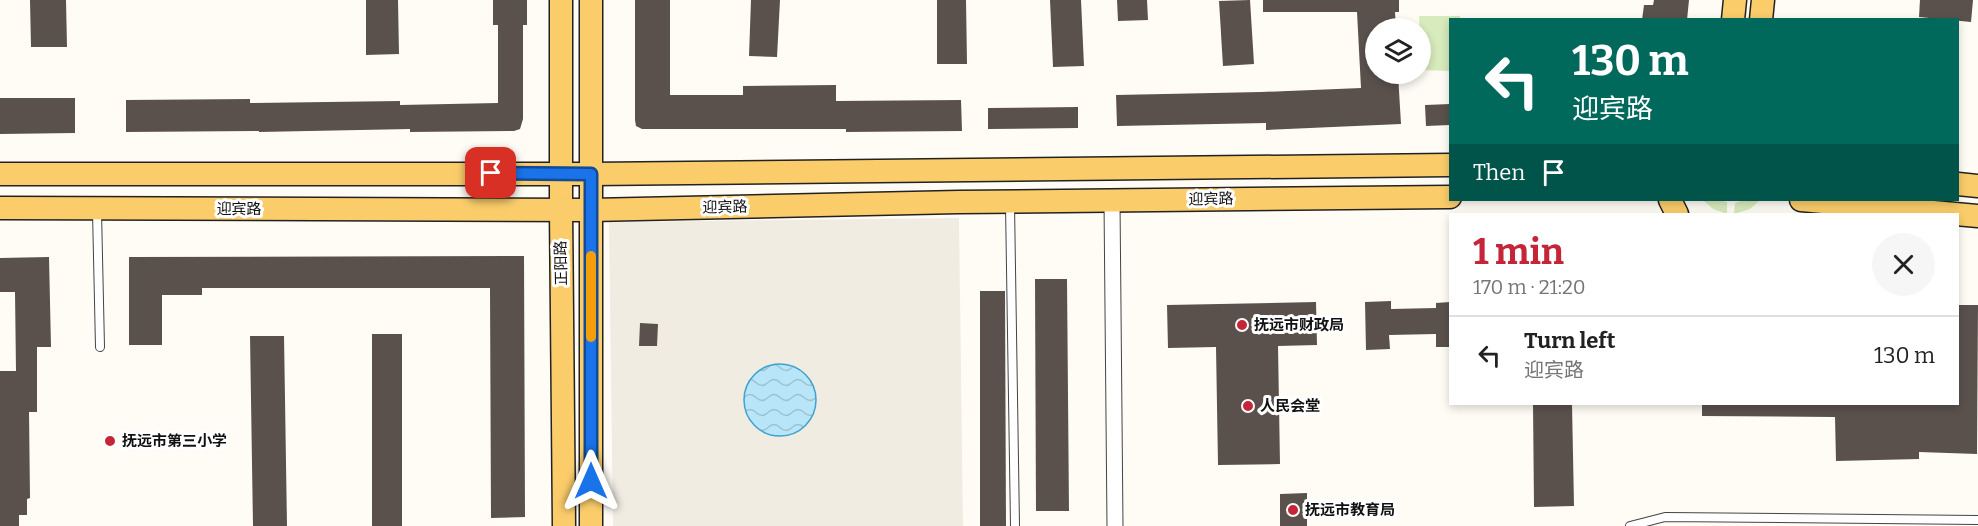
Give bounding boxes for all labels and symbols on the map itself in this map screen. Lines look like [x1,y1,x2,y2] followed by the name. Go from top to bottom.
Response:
[465,147,516,198] pin
[1188,190,1234,208] street label: 迎宾路
[702,198,748,216] street label: 迎宾路
[216,200,262,218] street label: 迎宾路
[552,240,570,286] street label: 正阳路
[1254,316,1344,334] place label: 抚远市财政局
[1235,318,1249,332] marker: 抚远市财政局
[1260,397,1320,415] place label: 人民会堂
[1241,399,1255,413] marker: 人民会堂
[122,432,227,450] place label: 抚远市第三小学
[103,434,117,448] marker: 抚远市第三小学
[559,449,623,513] position arrow
[1305,501,1395,519] place label: 抚远市教育局
[1286,503,1300,517] marker: 抚远市教育局

